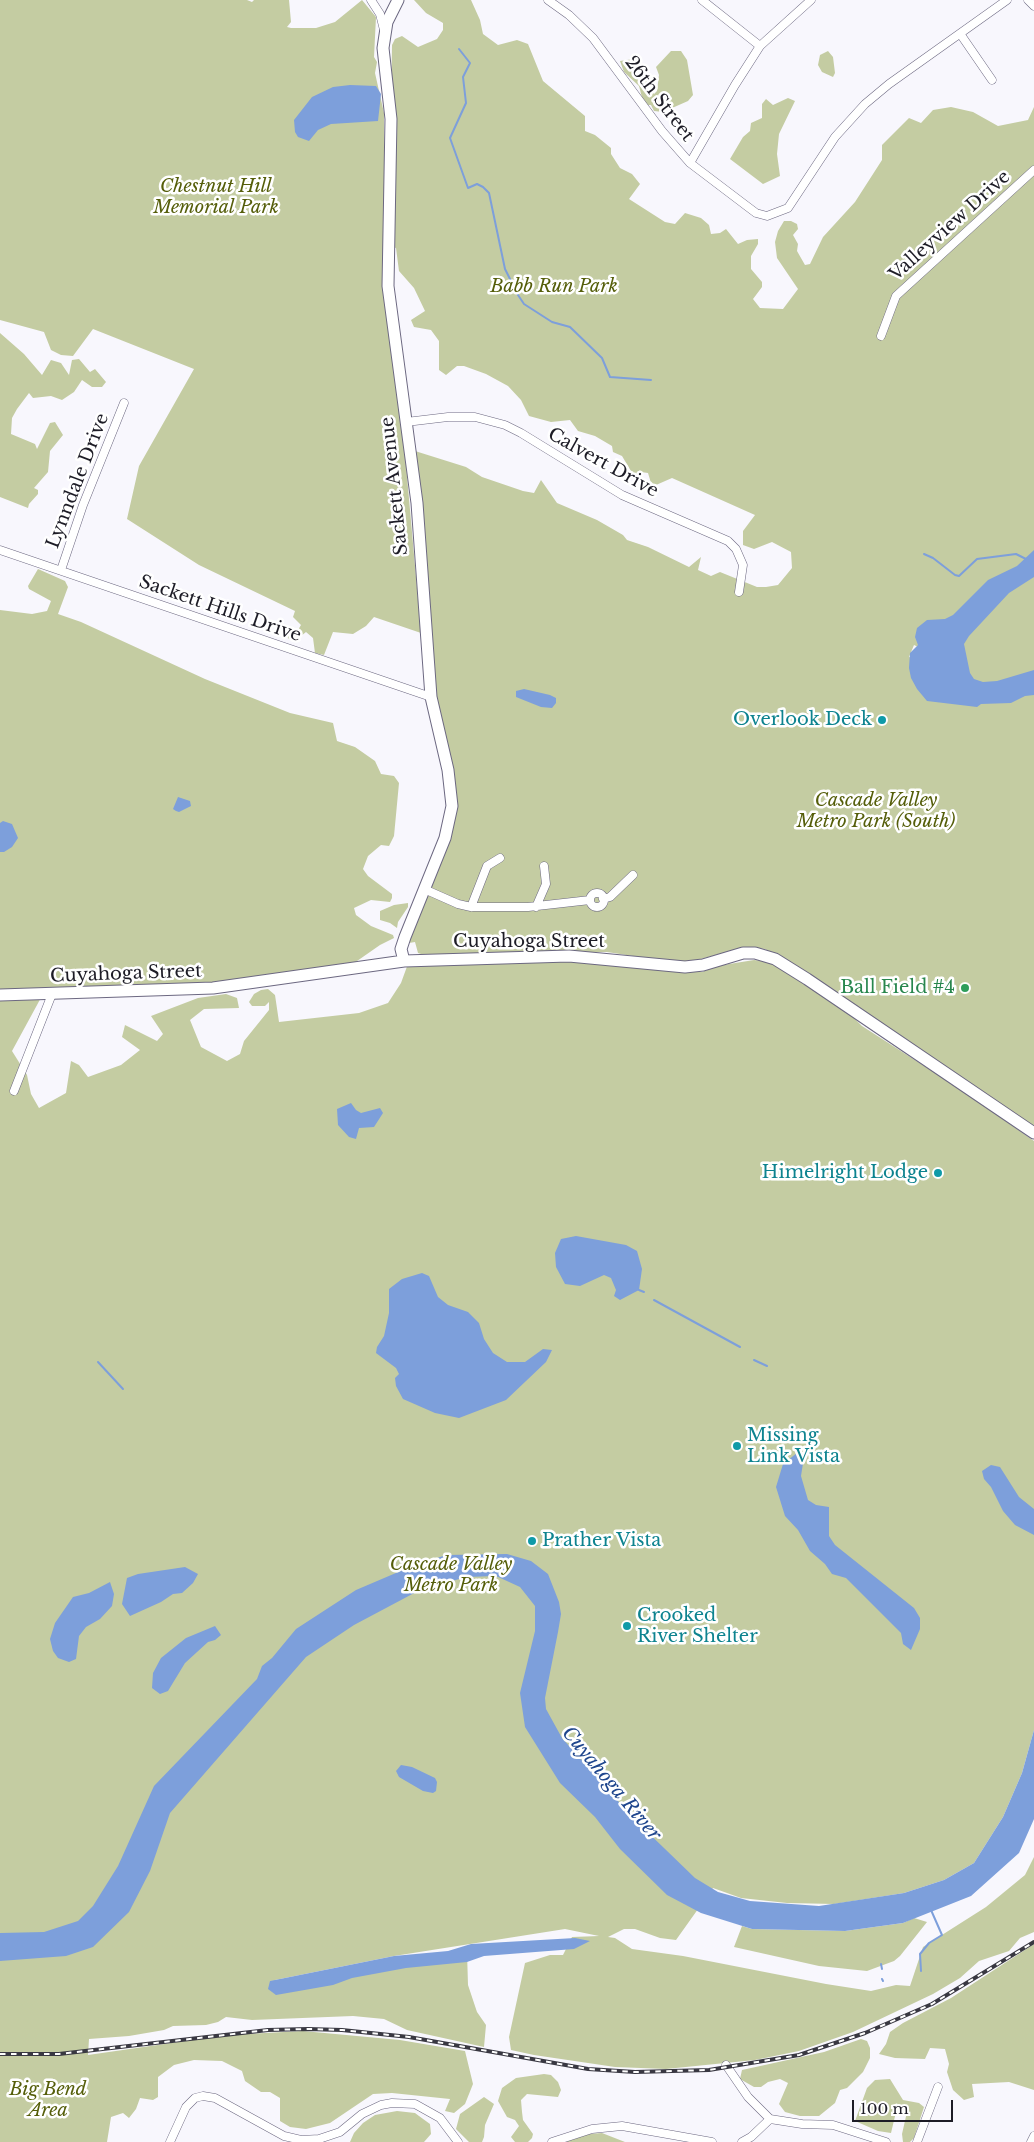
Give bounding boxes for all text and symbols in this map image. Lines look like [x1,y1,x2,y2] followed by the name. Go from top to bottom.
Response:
[620,52,698,146] street label: 26th Street
[885,166,1015,286] street label: Valleyview Drive
[153,176,279,218] park label: Chestnut Hill Memorial Park
[490,276,618,298] park label: Babb Run Park
[42,410,114,552] street label: Lynndale Drive
[377,416,413,556] street label: Sackett Avenue
[544,424,662,502] street label: Calvert Drive
[136,571,304,647] street label: Sackett Hills Drive
[733,709,872,731] place label: Overlook Deck
[876,714,888,726] marker: Overlook Deck
[797,790,955,832] park label: Cascade Valley Metro Park (South)
[453,931,605,953] street label: Cuyahoga Street
[50,961,202,987] street label: Cuyahoga Street
[840,977,955,999] place label: Ball Field #4
[959,982,971,994] marker: Ball Field #4
[762,1162,928,1184] place label: Himelright Lodge
[932,1167,944,1179] marker: Himelright Lodge
[747,1425,840,1468] place label: Missing Link Vista
[731,1440,743,1452] marker: Missing Link Vista
[542,1530,661,1552] place label: Prather Vista
[526,1535,538,1547] marker: Prather Vista
[390,1554,512,1596] park label: Cascade Valley Metro Park
[637,1605,758,1648] place label: Crooked River Shelter
[621,1620,633,1632] marker: Crooked River Shelter
[557,1722,665,1846] water label: Cuyahoga River
[9,2079,87,2122] park label: Big Bend Area
[854,2090,955,2122] scale bar
[860,2099,909,2118] text: 100 m

